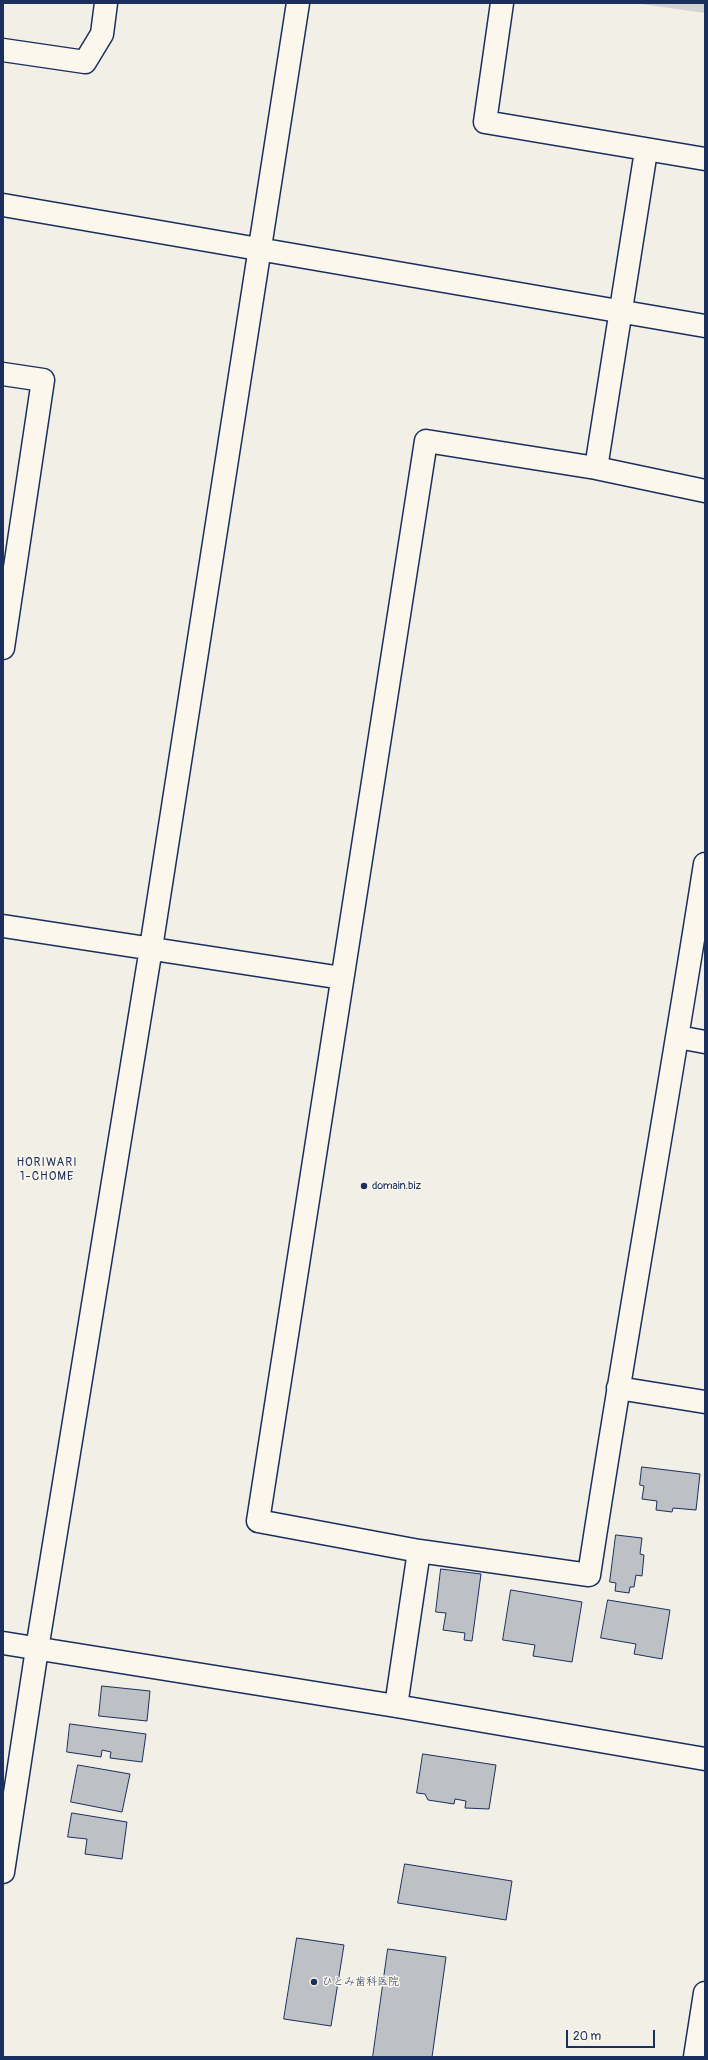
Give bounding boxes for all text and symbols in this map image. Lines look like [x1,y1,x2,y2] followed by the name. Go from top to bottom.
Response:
[16,1156,78,1184] district label: HORIWARI 1-CHOME
[372,1179,421,1193] place label: domain.biz
[359,1181,369,1191] marker: domain.biz
[322,1975,399,1989] place label: ひとみ歯科医院
[309,1977,319,1987] marker: ひとみ歯科医院
[568,2022,657,2048] scale bar
[573,2029,601,2044] text: 20 m

